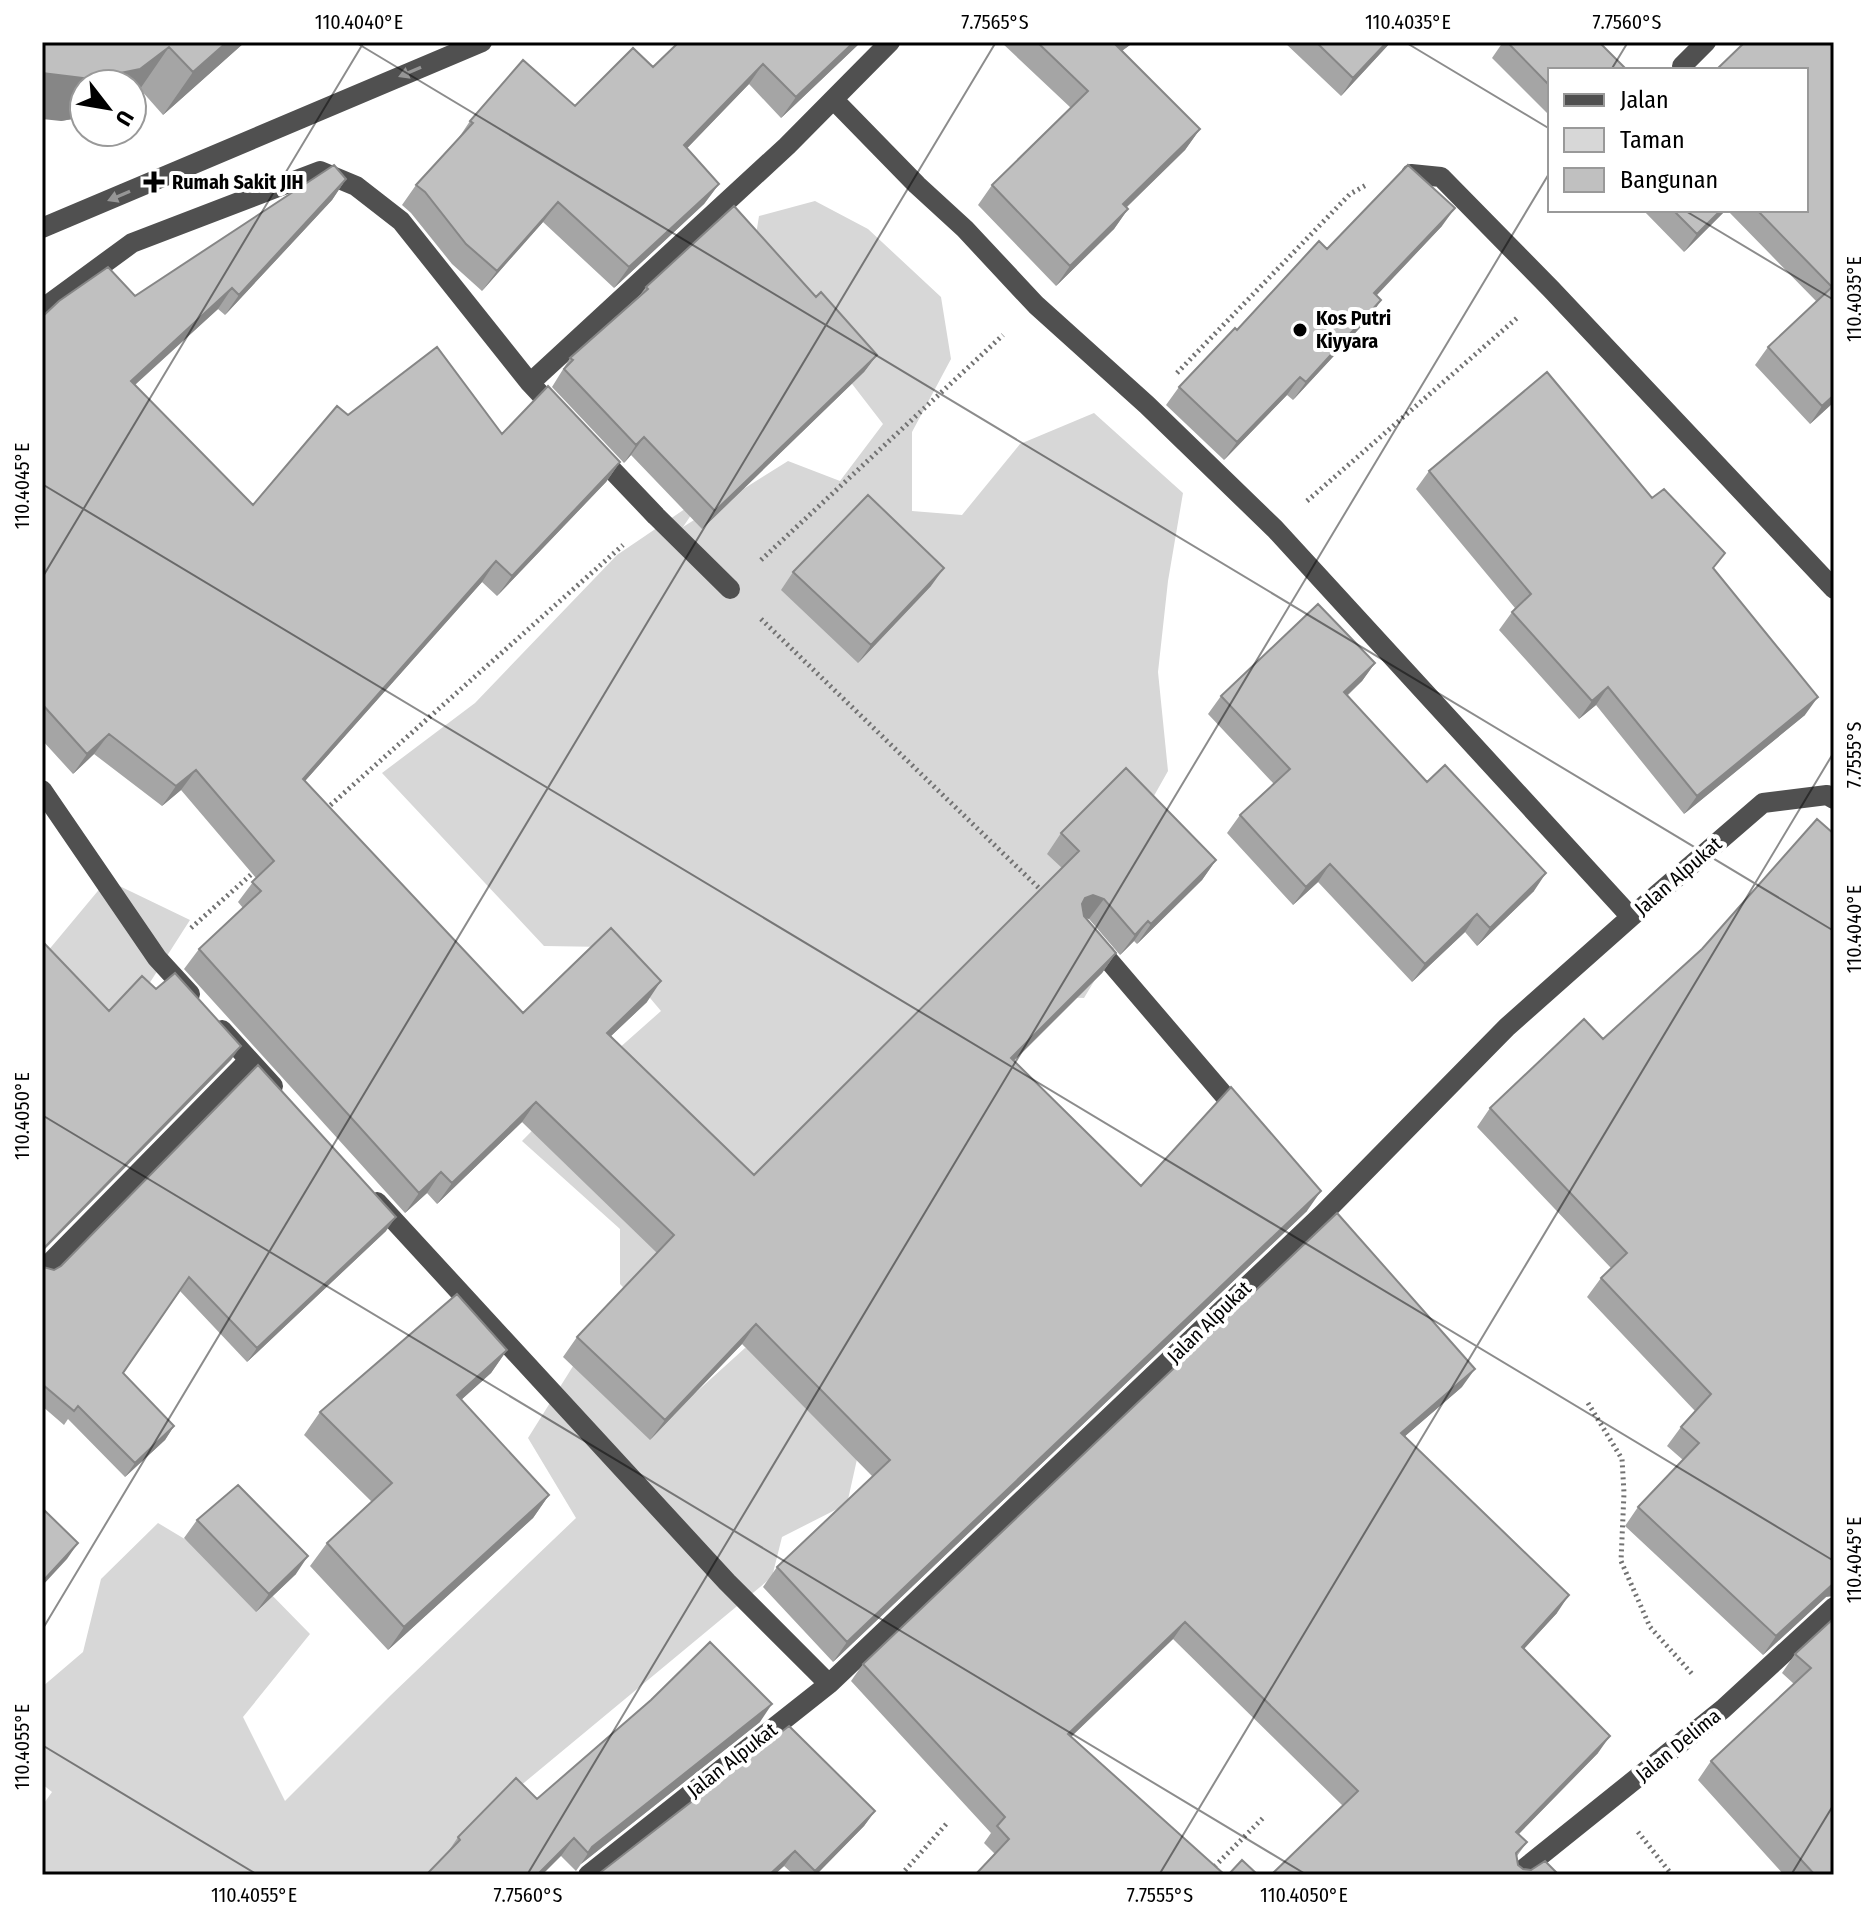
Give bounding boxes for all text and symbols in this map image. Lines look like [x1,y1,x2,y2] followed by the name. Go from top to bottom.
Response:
[315,10,403,34] text: 110.4040°E
[961,10,1029,34] text: 7.7565°S
[1365,10,1451,34] text: 110.4035°E
[1593,10,1662,34] text: 7.7560°S
[398,66,422,79] one-way arrow
[68,68,148,148] north arrow
[1548,68,1808,212] legend
[1620,86,1669,114] text: Jalan
[110,106,140,131] text: U
[1620,126,1685,154] text: Taman
[1620,166,1718,194] text: Bangunan
[172,170,304,194] place label: Rumah Sakit JIH
[143,171,165,193] marker: Rumah Sakit JIH
[107,189,131,202] one-way arrow
[1842,256,1866,342] text: 110.4035°E
[1316,306,1391,353] place label: Kos Putri Kiyyara
[1291,321,1309,339] marker: Kos Putri Kiyyara
[10,443,34,529] text: 110.4045°E
[1842,722,1866,788] text: 7.7555°S
[1630,831,1727,920] street label: Jalan Alpukat
[1842,885,1866,973] text: 110.4040°E
[10,1072,34,1160] text: 110.4050°E
[1162,1276,1256,1368] street label: Jalan Alpukat
[1842,1517,1866,1603] text: 110.4045°E
[1631,1703,1725,1787] street label: Jalan Delima
[10,1704,34,1790] text: 110.4055°E
[682,1717,782,1803] street label: Jalan Alpukat
[211,1883,297,1907] text: 110.4055°E
[494,1883,563,1907] text: 7.7560°S
[1127,1883,1193,1907] text: 7.7555°S
[1260,1883,1348,1907] text: 110.4050°E

